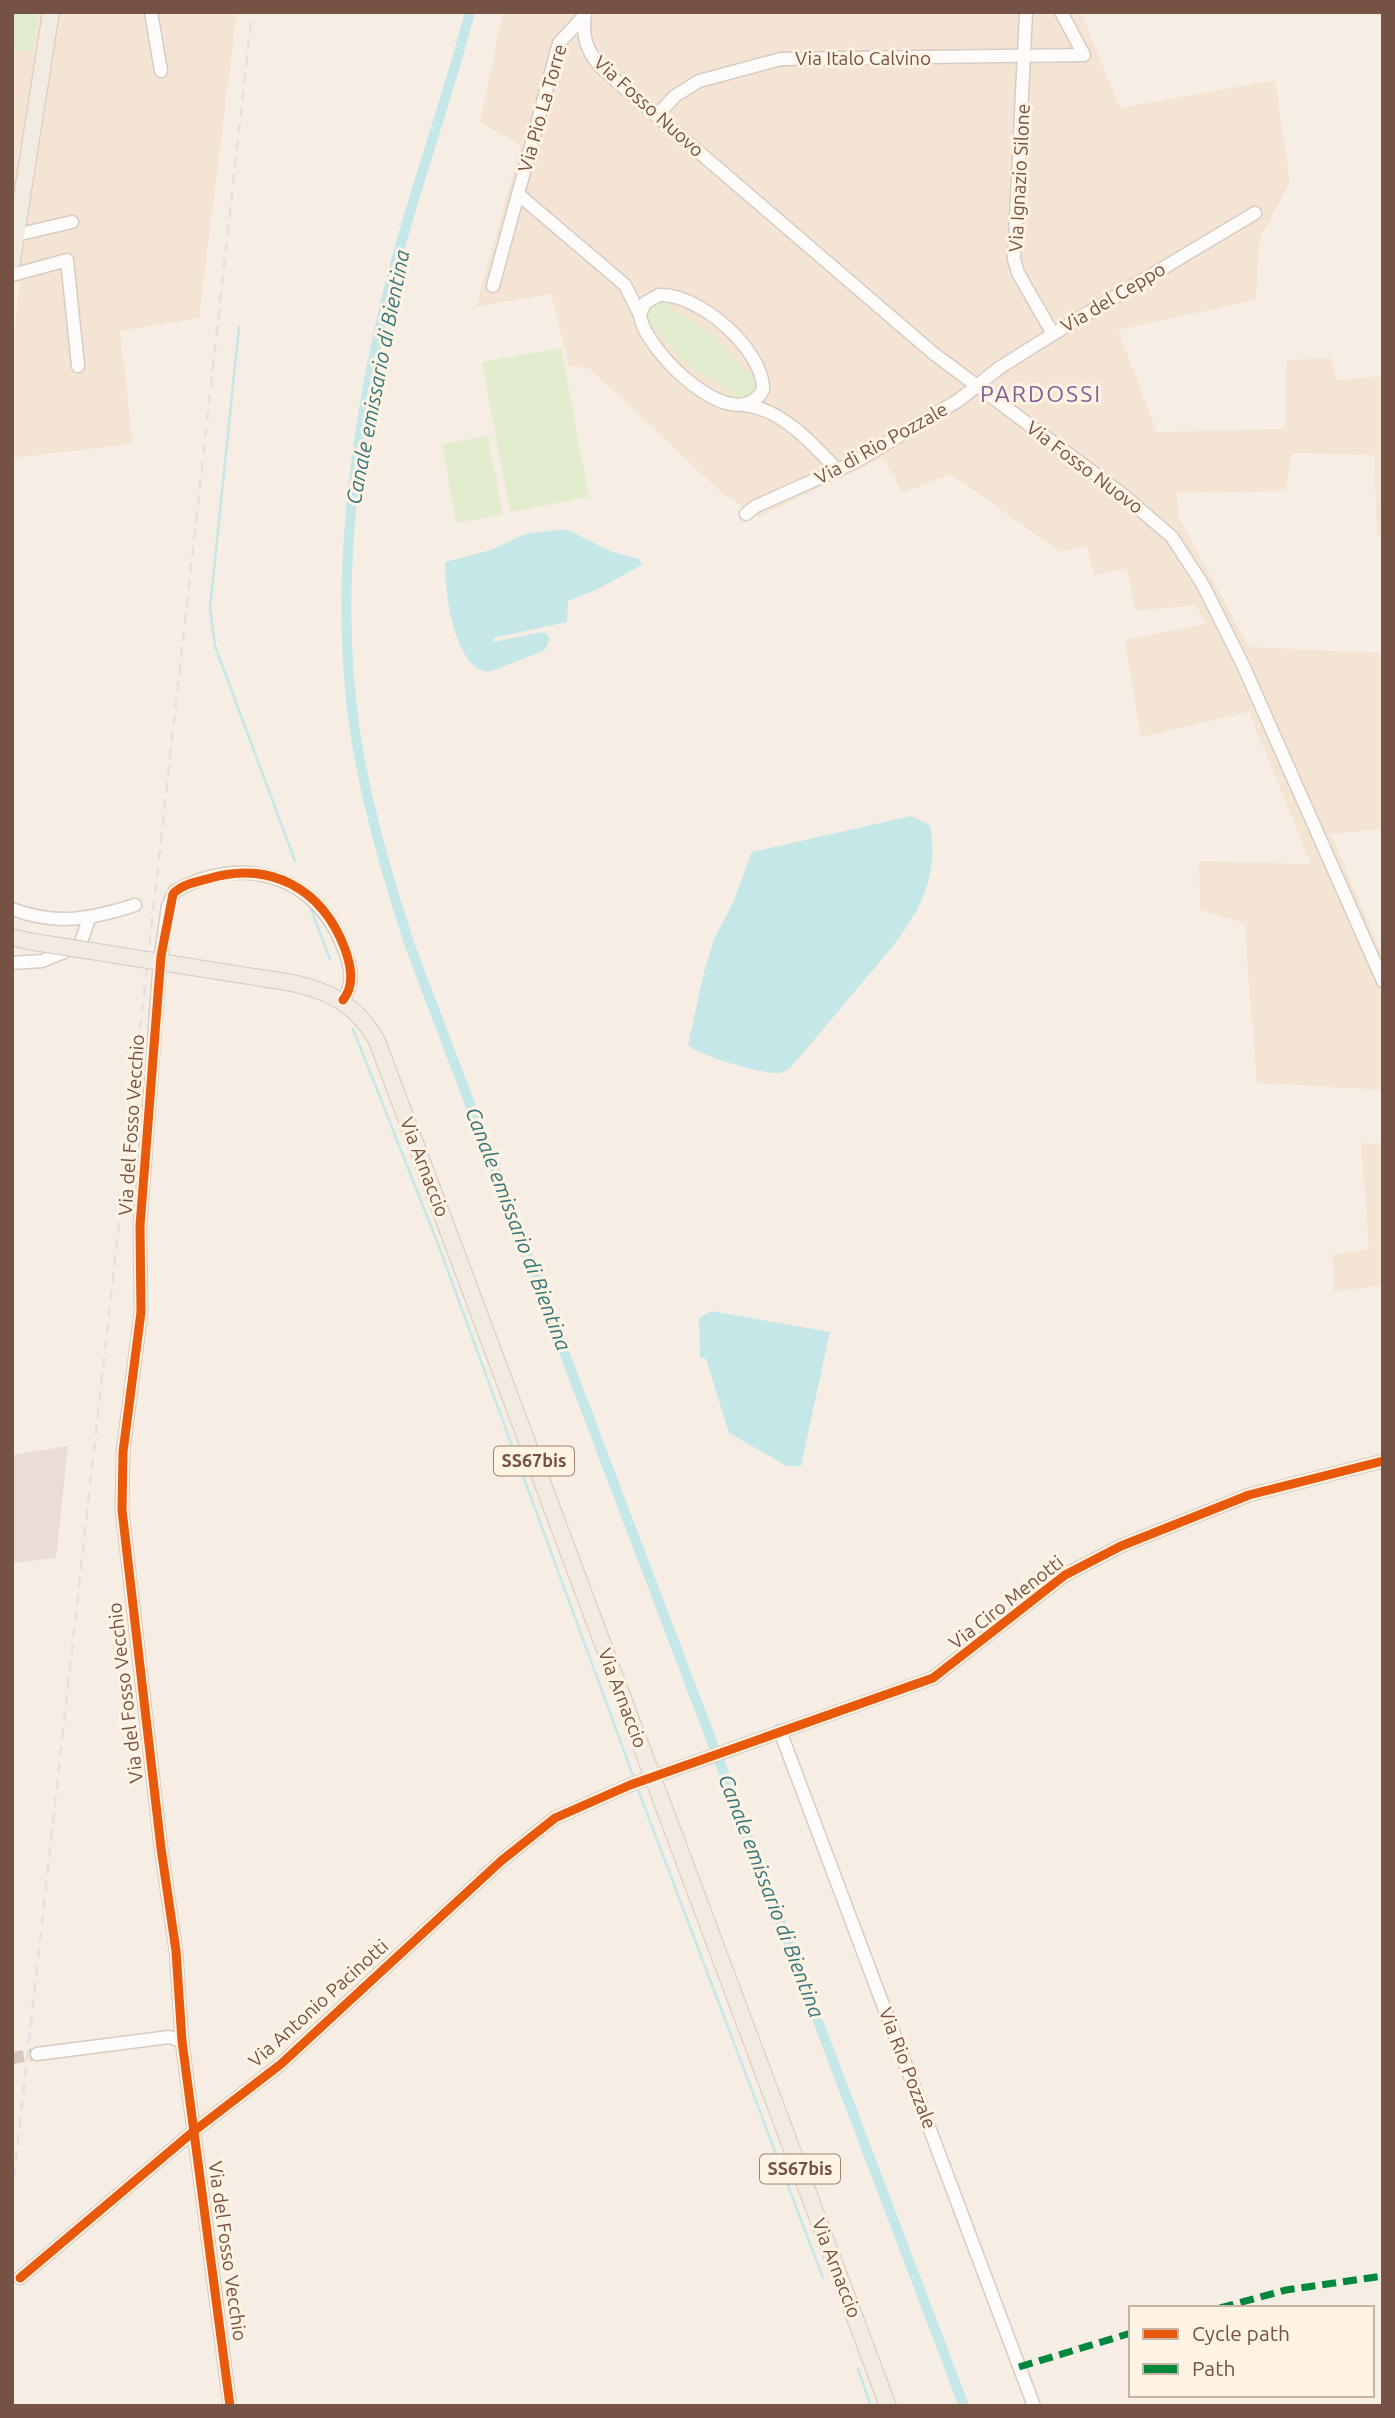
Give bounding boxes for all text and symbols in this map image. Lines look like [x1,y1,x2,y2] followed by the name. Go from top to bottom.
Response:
[513,41,571,175] street label: Via Pio La Torre
[795,47,931,69] street label: Via Italo Calvino
[590,51,708,161] street label: Via Fosso Nuovo
[1004,103,1034,253] street label: Via Ignazio Silone
[341,247,413,506] water label: Canale emissario di Bientina
[1057,257,1169,337] street label: Via del Ceppo
[980,381,1102,406] district label: PARDOSSI
[811,397,951,489] street label: Via di Rio Pozzale
[1022,416,1148,518] street label: Via Fosso Nuovo
[114,1034,148,1216] street label: Via del Fosso Vecchio
[461,1104,577,1354] water label: Canale emissario di Bientina
[396,1114,454,1220] street label: Via Arnaccio
[494,1446,574,1476] road number: SS67bis
[945,1551,1067,1653] street label: Via Ciro Menotti
[103,1602,147,1784] street label: Via del Fosso Vecchio
[594,1645,652,1751] street label: Via Arnaccio
[714,1771,830,2021] water label: Canale emissario di Bientina
[244,1935,392,2071] street label: Via Antonio Pacinotti
[875,2004,941,2132] street label: Via Rio Pozzale
[760,2154,840,2183] road number: SS67bis
[204,2160,252,2342] street label: Via del Fosso Vecchio
[808,2215,866,2321] street label: Via Arnaccio
[1129,2306,1374,2397] legend
[1192,2321,1290,2345] text: Cycle path
[1192,2356,1235,2380] text: Path

